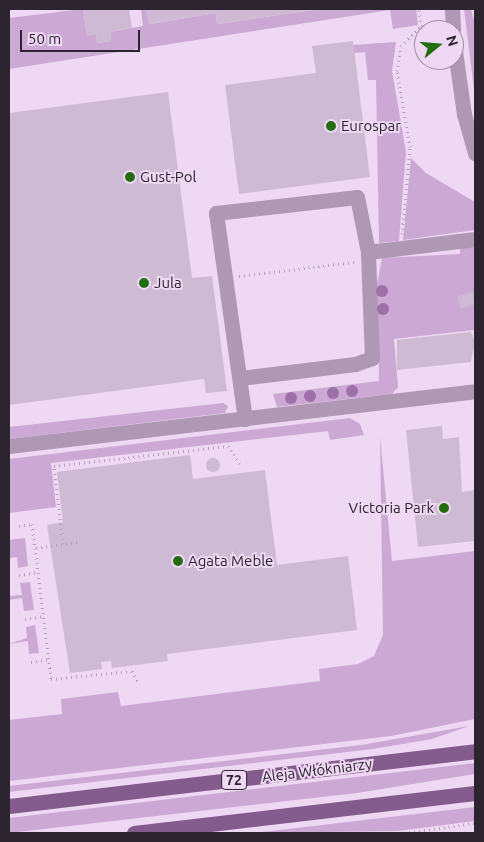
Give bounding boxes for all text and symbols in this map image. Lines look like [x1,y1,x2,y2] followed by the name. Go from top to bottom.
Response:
[22,20,142,52] scale bar
[414,20,464,70] north arrow
[28,30,61,47] text: 50 m
[443,34,462,48] text: N
[341,117,401,135] place label: Eurospar
[325,120,337,132] marker: Eurospar
[140,168,196,186] place label: Gust-Pol
[124,171,136,183] marker: Gust-Pol
[154,274,182,292] place label: Jula
[138,277,150,289] marker: Jula
[348,499,434,517] place label: Victoria Park
[438,502,450,514] marker: Victoria Park
[188,552,273,570] place label: Agata Meble
[172,555,184,567] marker: Agata Meble
[261,754,373,786] street label: Aleja Włókniarzy
[220,768,248,792] road number: 72

